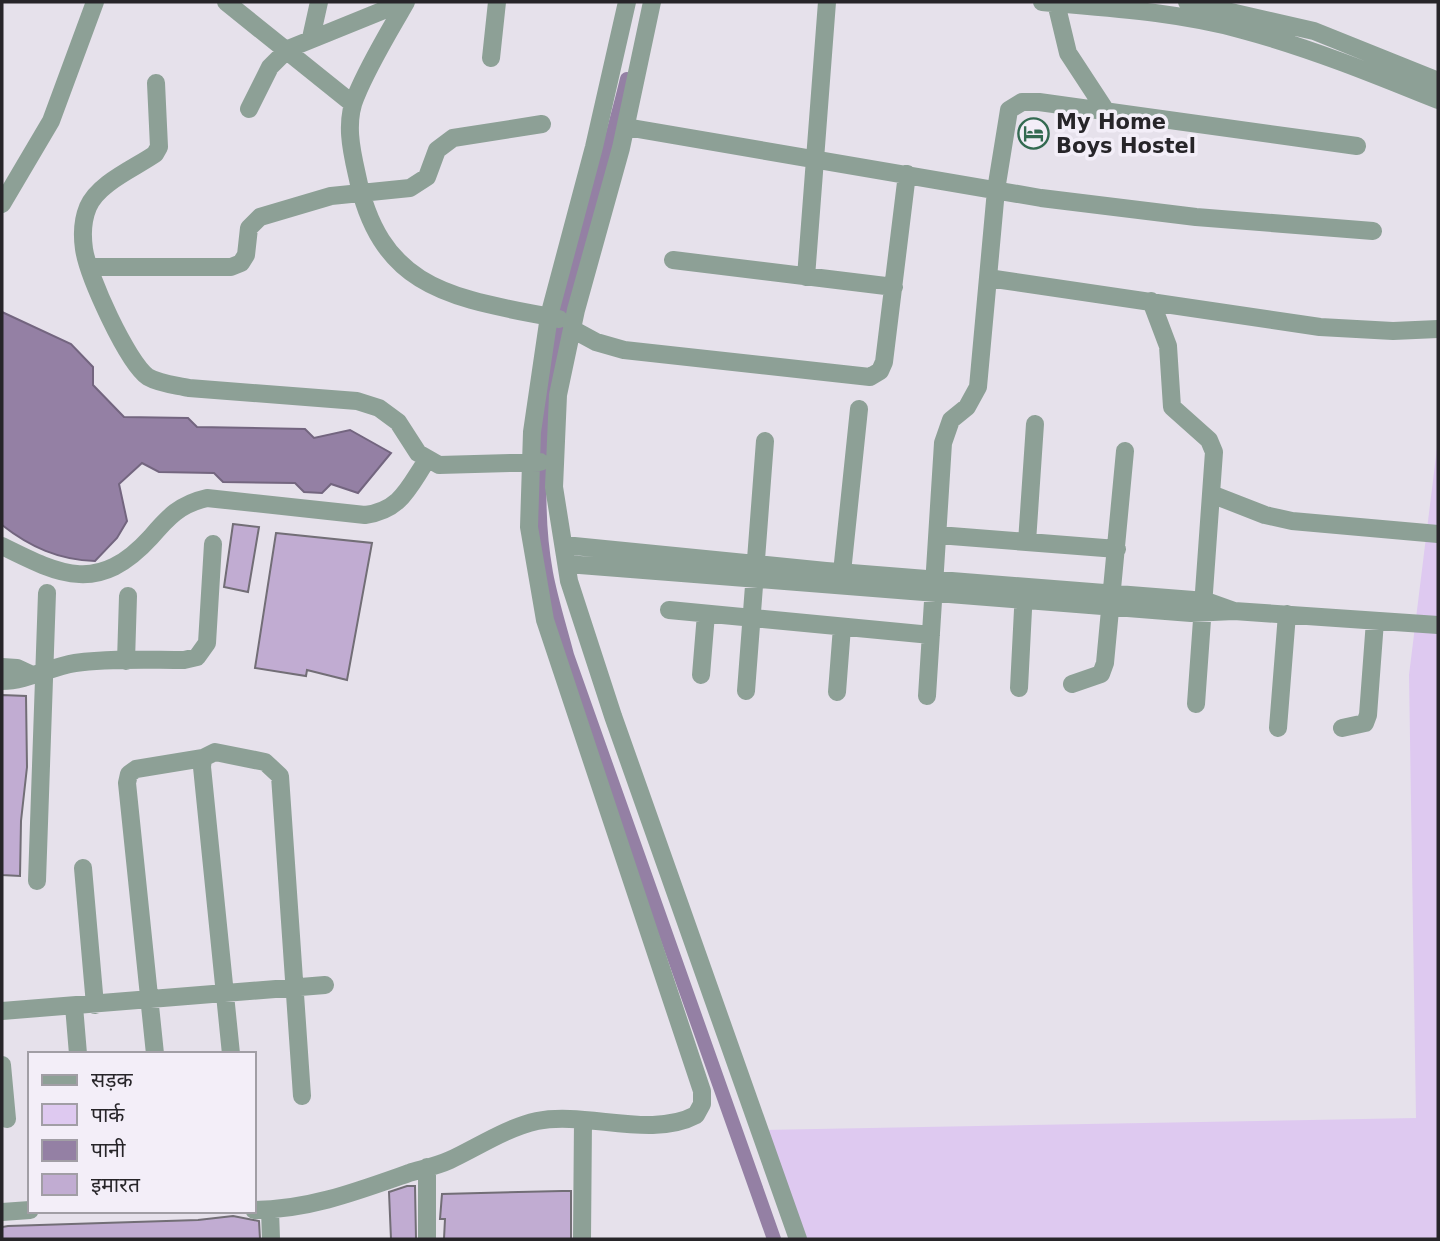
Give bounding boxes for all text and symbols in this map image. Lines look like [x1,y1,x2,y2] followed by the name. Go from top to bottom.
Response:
[1056,110,1196,158] place label: My Home Boys Hostel
[1016,117,1050,151] hotel icon: My Home Boys Hostel
[28,1052,256,1213] legend
[91,1068,133,1092] text: सड़क
[91,1103,125,1127] text: पार्क
[91,1138,126,1162] text: पानी
[91,1173,141,1197] text: इमारत

